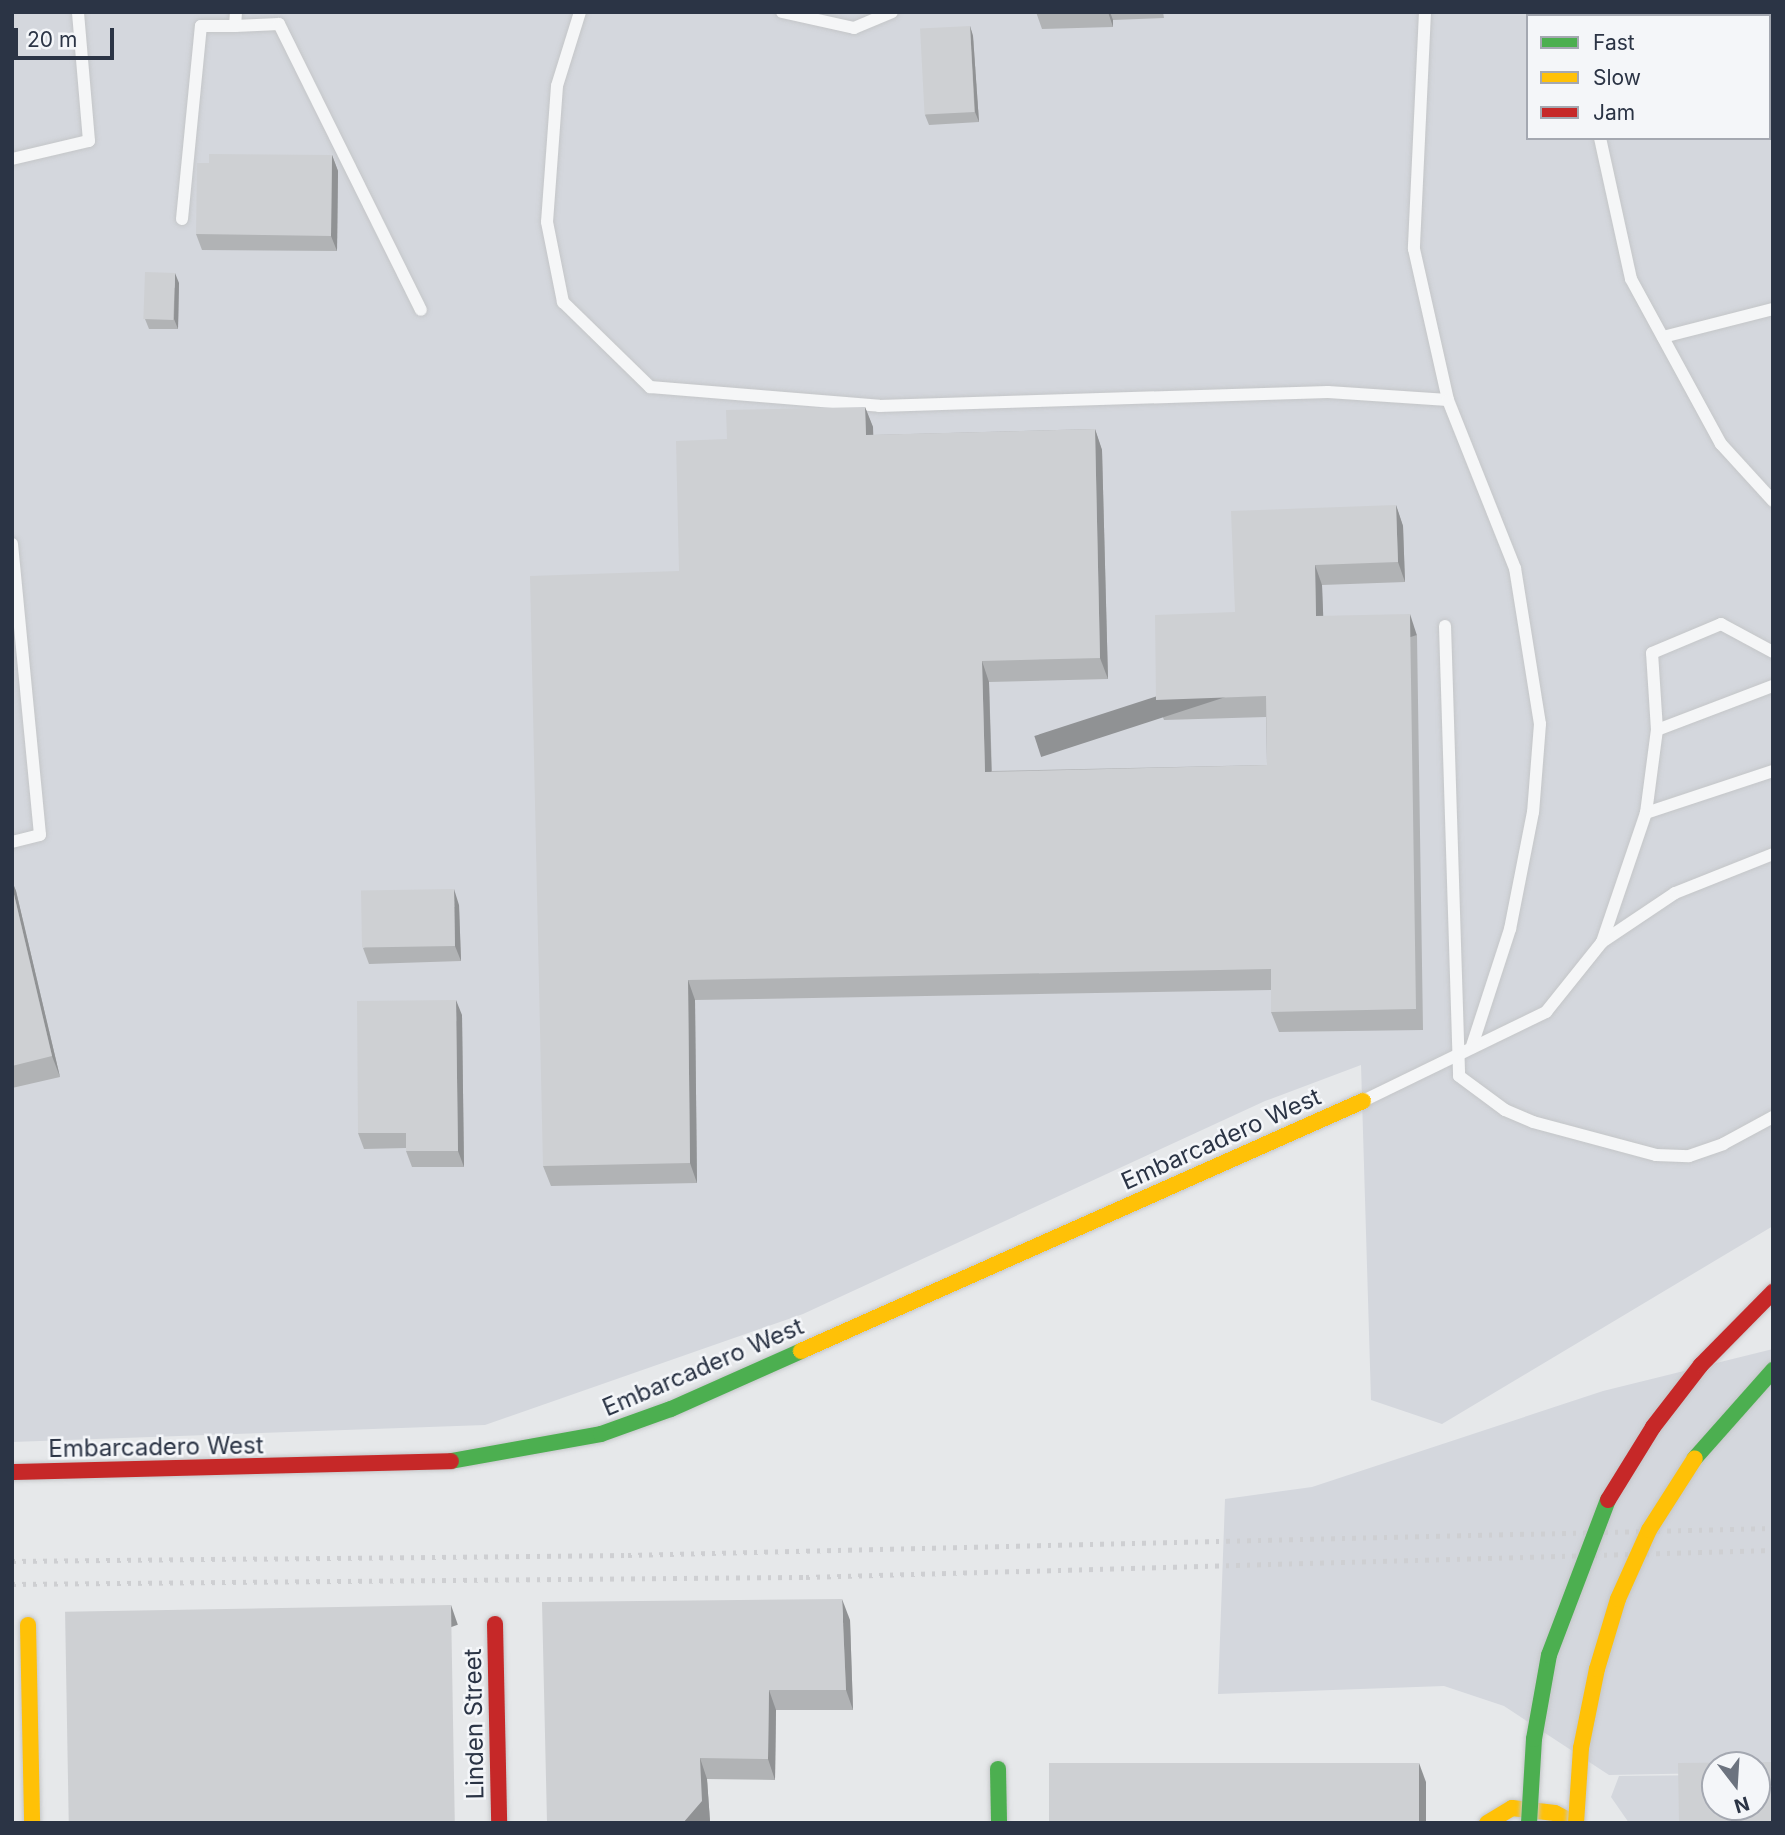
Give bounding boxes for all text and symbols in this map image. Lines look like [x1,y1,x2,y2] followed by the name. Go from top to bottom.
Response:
[18,14,117,58] scale bar
[1526,14,1771,140] legend
[27,27,77,52] text: 20 m
[1593,30,1635,55] text: Fast
[1593,65,1641,90] text: Slow
[1593,100,1635,125] text: Jam
[1117,1082,1325,1196] street label: Embarcadero West
[598,1312,808,1422] street label: Embarcadero West
[48,1431,264,1463] street label: Embarcadero West
[458,1648,490,1800] street label: Linden Street
[1701,1751,1771,1821] north arrow
[1731,1792,1752,1818] text: N

